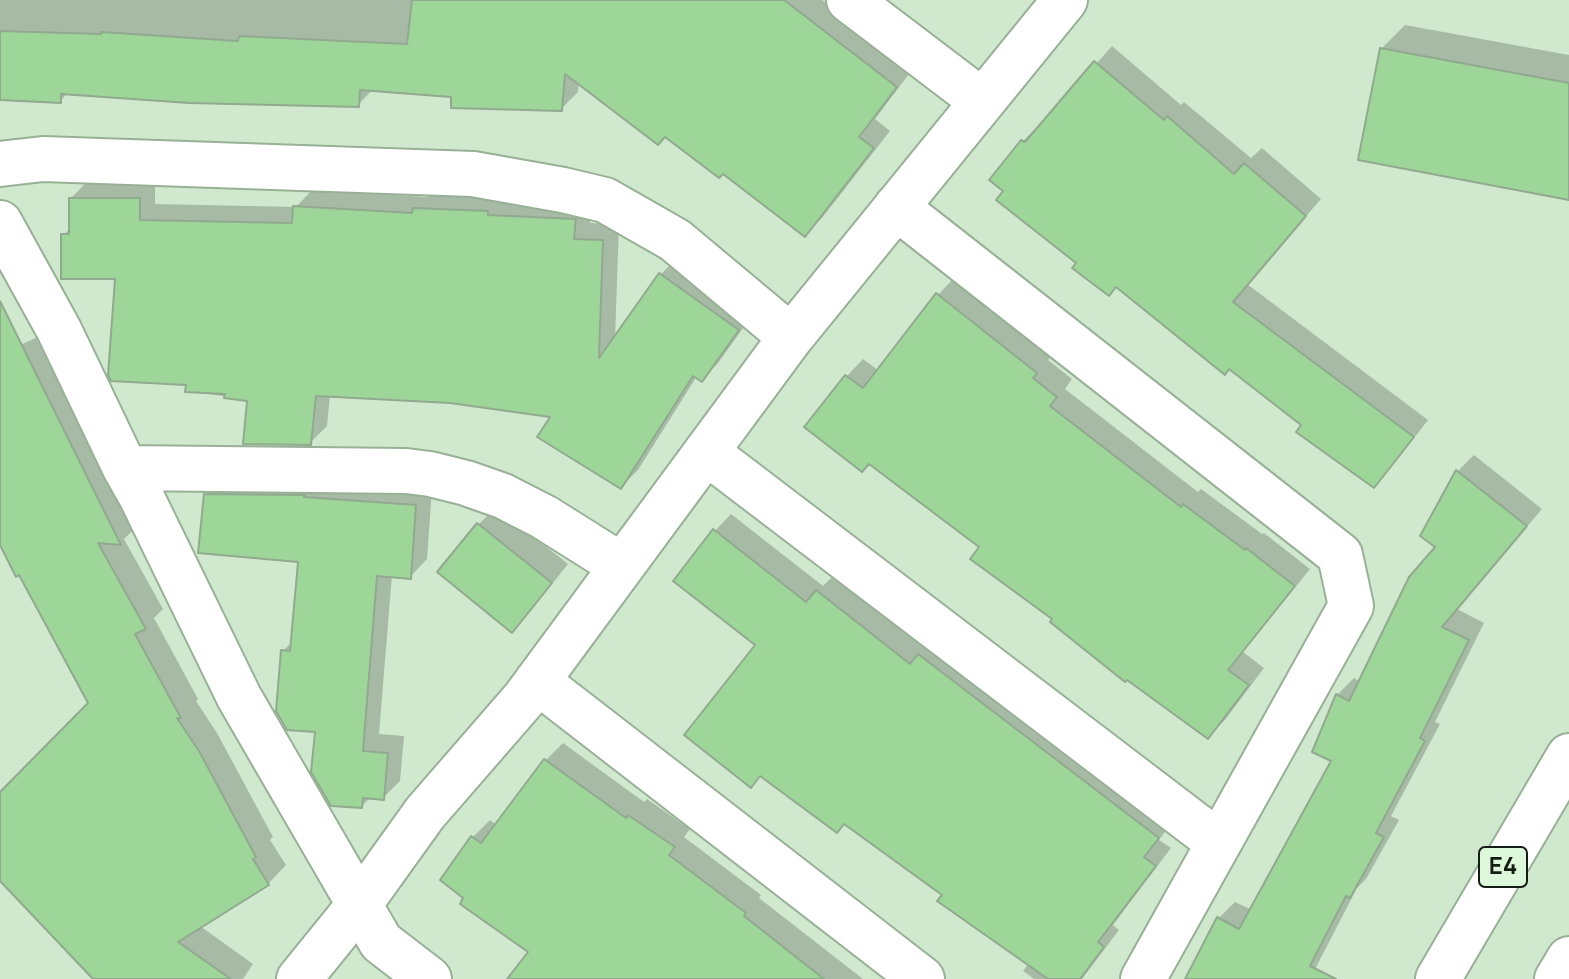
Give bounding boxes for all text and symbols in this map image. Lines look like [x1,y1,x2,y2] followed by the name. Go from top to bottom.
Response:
[1479,847,1527,887] road number: E4

